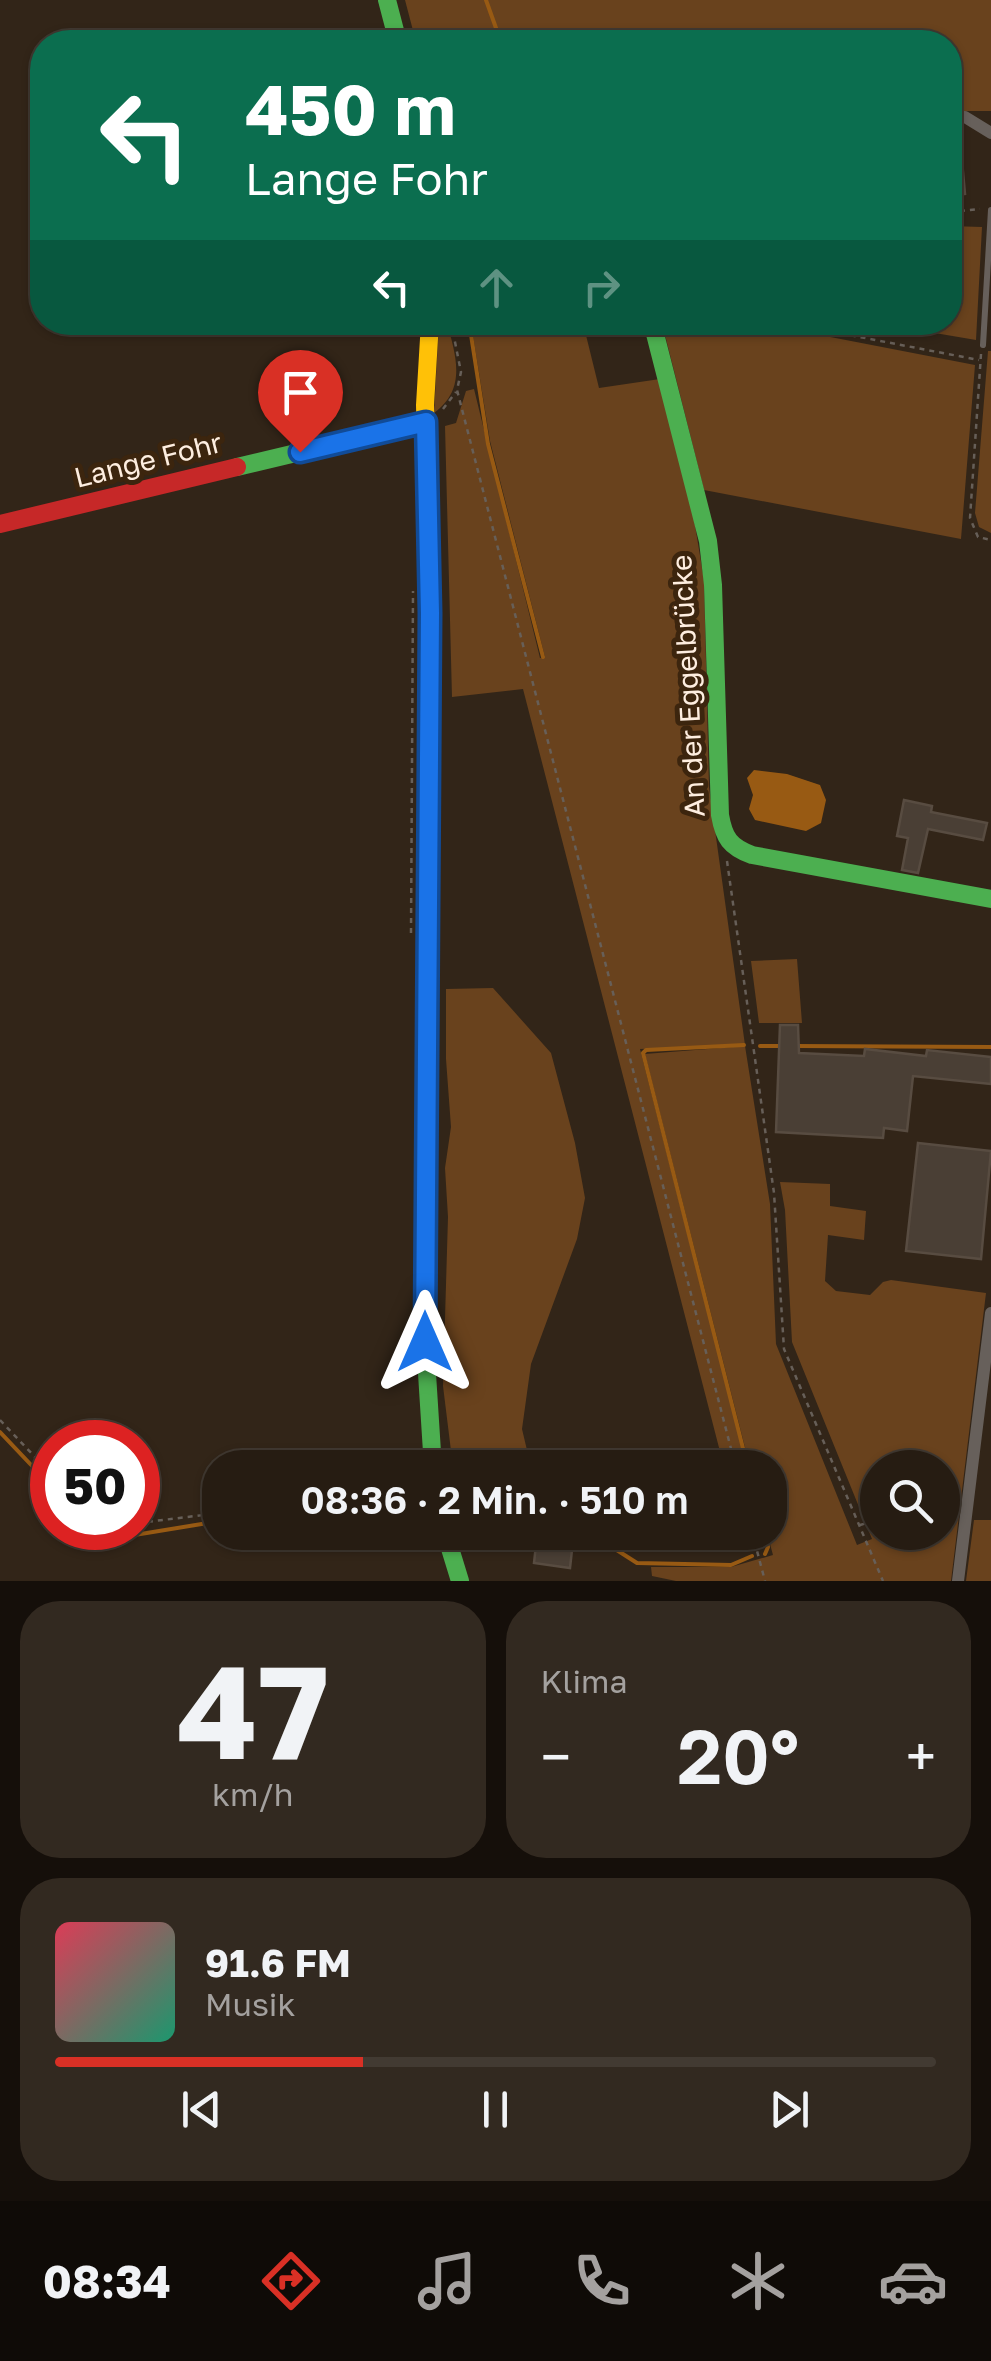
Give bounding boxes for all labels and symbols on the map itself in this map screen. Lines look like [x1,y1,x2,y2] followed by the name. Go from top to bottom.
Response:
[258,350,343,453] pin
[71,425,225,494] street label: Lange Fohr
[664,554,711,818] street label: An der Eggelbrücke
[373,1290,477,1394] position arrow
[30,1420,160,1550] speed limit sign: 50

